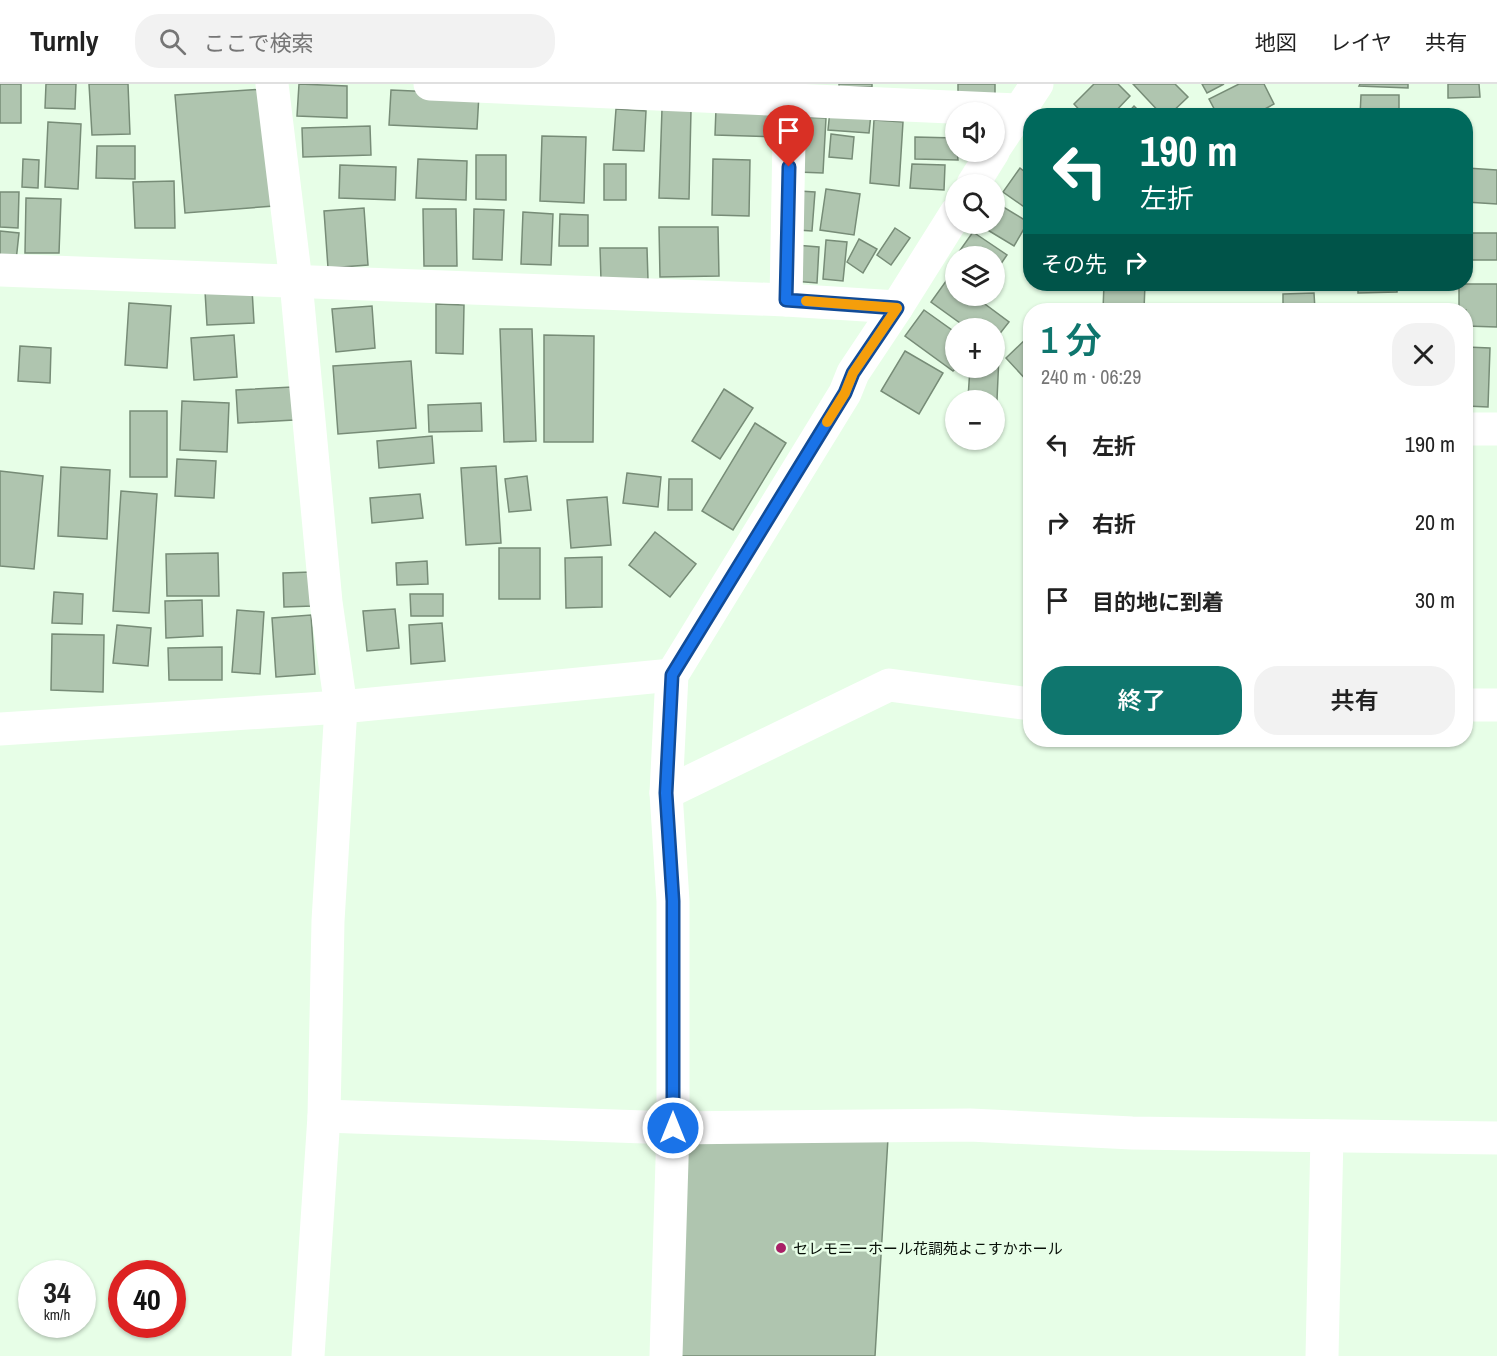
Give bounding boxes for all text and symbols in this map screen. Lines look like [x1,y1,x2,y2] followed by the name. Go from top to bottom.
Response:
[135,14,555,68] search box
[30,22,99,60] text: Turnly
[156,25,189,58] icon: search
[204,28,314,58] text: ここで検索
[1255,28,1297,57] text: 地図
[1330,28,1392,57] text: レイヤ
[1425,28,1467,57] text: 共有
[945,102,1005,450] map controls
[945,102,1005,162] button: sound
[763,105,814,167] pin
[772,114,805,147] icon: arrive
[1140,123,1238,179] text: 190 m
[1041,132,1119,210] icon: left
[945,174,1005,234] button: search
[1140,180,1194,216] text: 左折
[945,246,1005,306] button: layers
[1119,246,1152,279] icon: right
[1041,249,1107,279] text: その先
[1041,316,1102,364] text: 1 分
[945,318,1005,378] button: +
[1392,323,1455,386] button: close
[1041,363,1141,390] text: 240 m · 06:29
[945,390,1005,450] button: −
[1041,428,1074,461] icon: left
[1405,429,1455,459] text: 190 m
[1092,431,1136,461] text: 左折
[1041,506,1074,539] icon: right
[1415,507,1455,537] text: 20 m
[1092,509,1136,539] text: 右折
[1041,584,1074,617] icon: arrive
[1415,585,1455,615] text: 30 m
[1092,587,1224,617] text: 目的地に到着
[1041,666,1242,735] button: 終了
[1254,666,1455,735] button: 共有
[641,1096,705,1160] position arrow
[793,1238,1063,1259] place label: セレモニーホール花調苑よこすかホール
[774,1241,788,1255] marker: セレモニーホール花調苑よこすかホール
[108,1260,186,1338] speed limit sign: 40
[43,1272,71,1312] text: 34
[44,1304,70,1325] text: km/h

